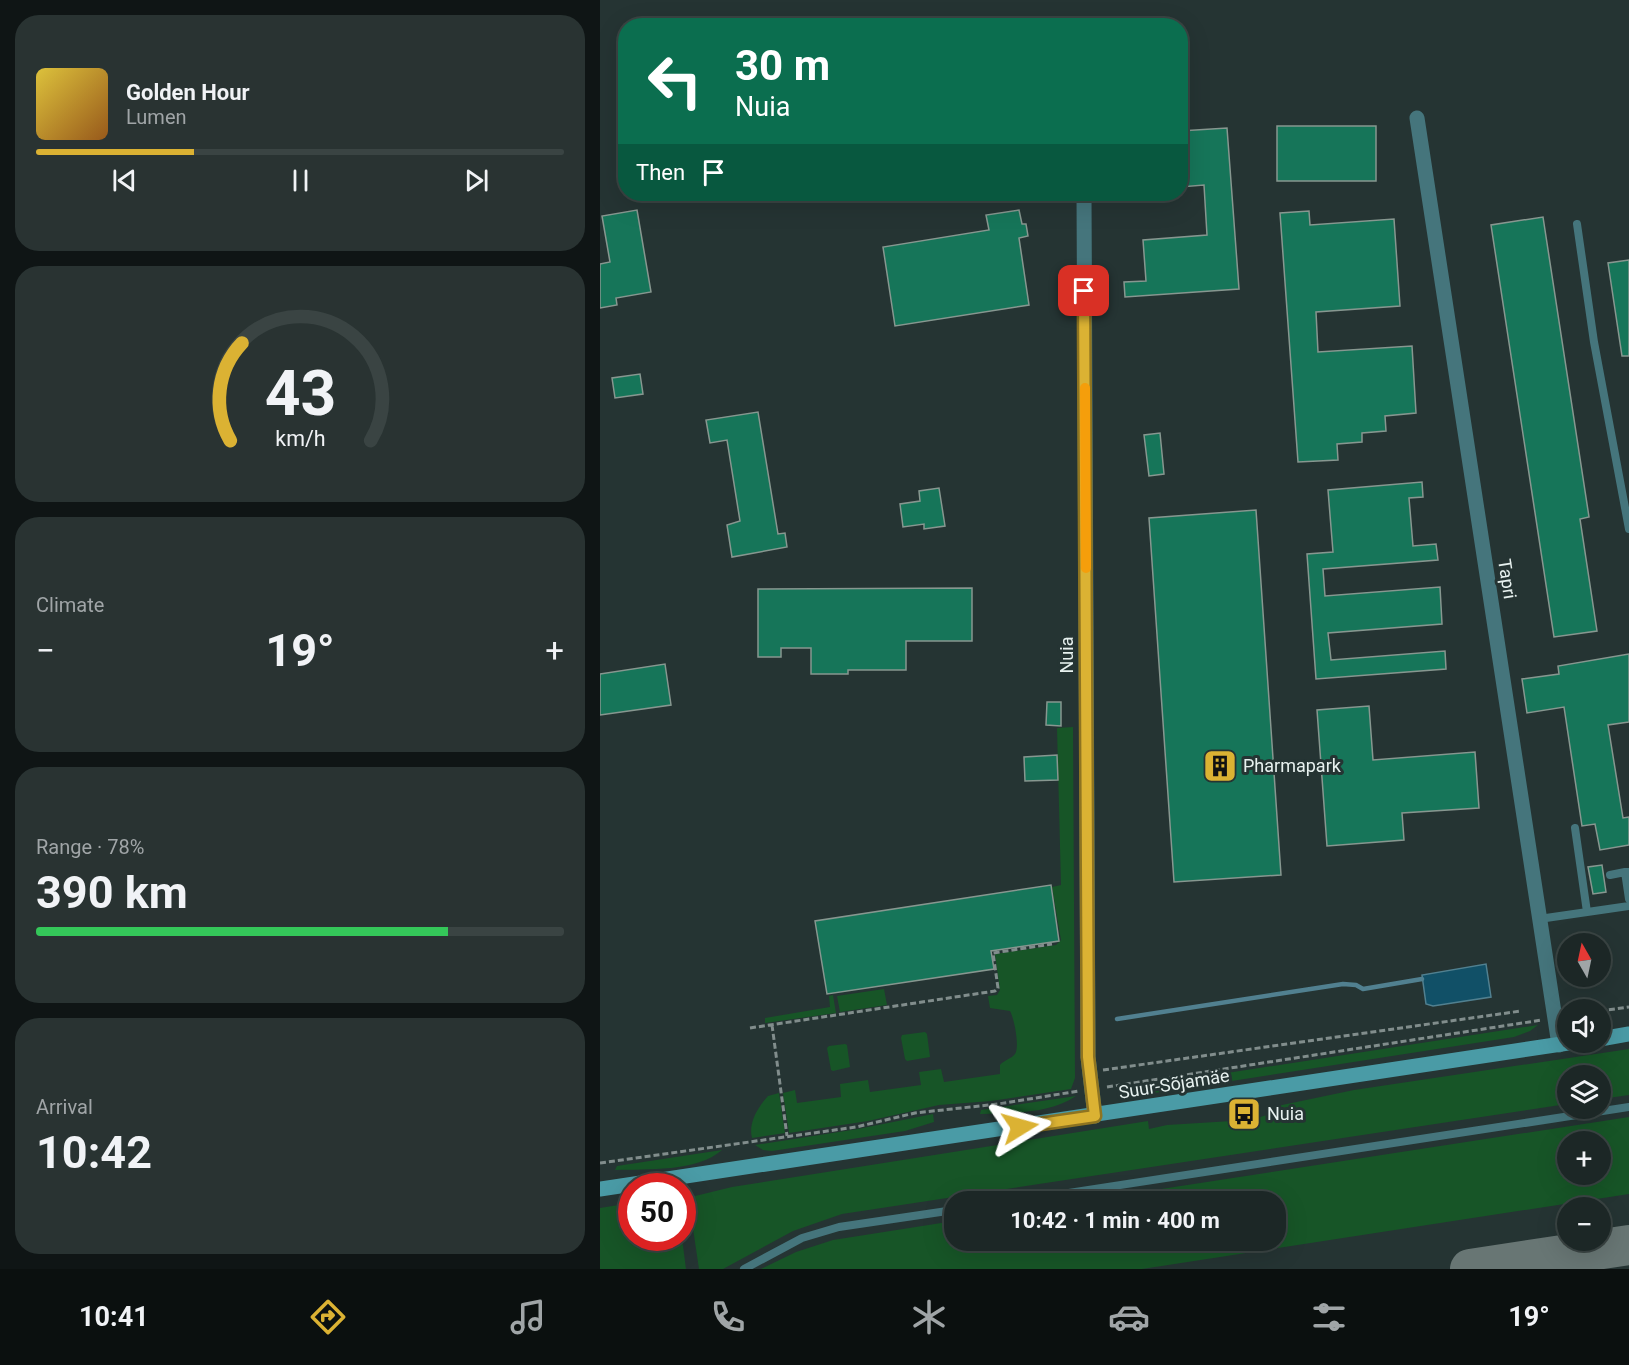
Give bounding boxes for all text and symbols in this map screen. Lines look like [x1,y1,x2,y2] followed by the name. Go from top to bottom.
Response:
[735,41,830,90] text: 30 m
[636,42,714,120] icon: left
[126,80,250,105] text: Golden Hour
[735,91,790,123] text: Nuia
[126,105,187,129] text: Lumen
[697,156,730,189] icon: arrive
[636,160,685,185] text: Then
[108,164,141,197] icon: previous
[284,164,317,197] icon: pause
[460,164,493,197] icon: next
[1058,265,1109,316] pin
[1067,274,1100,307] icon: arrive
[264,357,336,430] text: 43
[275,426,325,451] text: km/h
[1494,557,1521,600] street label: Tapri
[36,593,104,617] text: Climate
[265,624,335,677] text: 19°
[36,631,55,670] text: −
[545,631,564,670] text: +
[1056,637,1077,673] street label: Nuia
[1202,748,1238,784] building icon: Pharmapark
[1243,755,1342,776] place label: Pharmapark
[36,835,144,859] text: Range · 78%
[36,866,188,919] text: 390 km
[1557,933,1611,987] north arrow
[1557,933,1611,1251] map controls
[1557,999,1611,1053] button: sound
[1117,1064,1231,1103] street label: Suur-Sõjamäe
[1557,1065,1611,1119] button: layers
[36,1095,93,1119] text: Arrival
[988,1095,1052,1159] position arrow
[1226,1096,1262,1132] bus stop icon: Nuia
[1267,1103,1304,1124] place label: Nuia
[36,1126,152,1179] text: 10:42
[1557,1131,1611,1185] button: +
[618,1173,696,1251] speed limit sign: 50
[1557,1197,1611,1251] button: −
[1010,1208,1220,1233] text: 10:42 · 1 min · 400 m
[307,1296,349,1338] icon: directions
[507,1296,549,1338] icon: music
[707,1296,749,1338] icon: phone
[908,1296,950,1338] icon: climate
[1108,1296,1150,1338] icon: car
[1308,1296,1350,1338] icon: filters
[79,1301,149,1333] text: 10:41
[1508,1301,1550,1333] text: 19°

